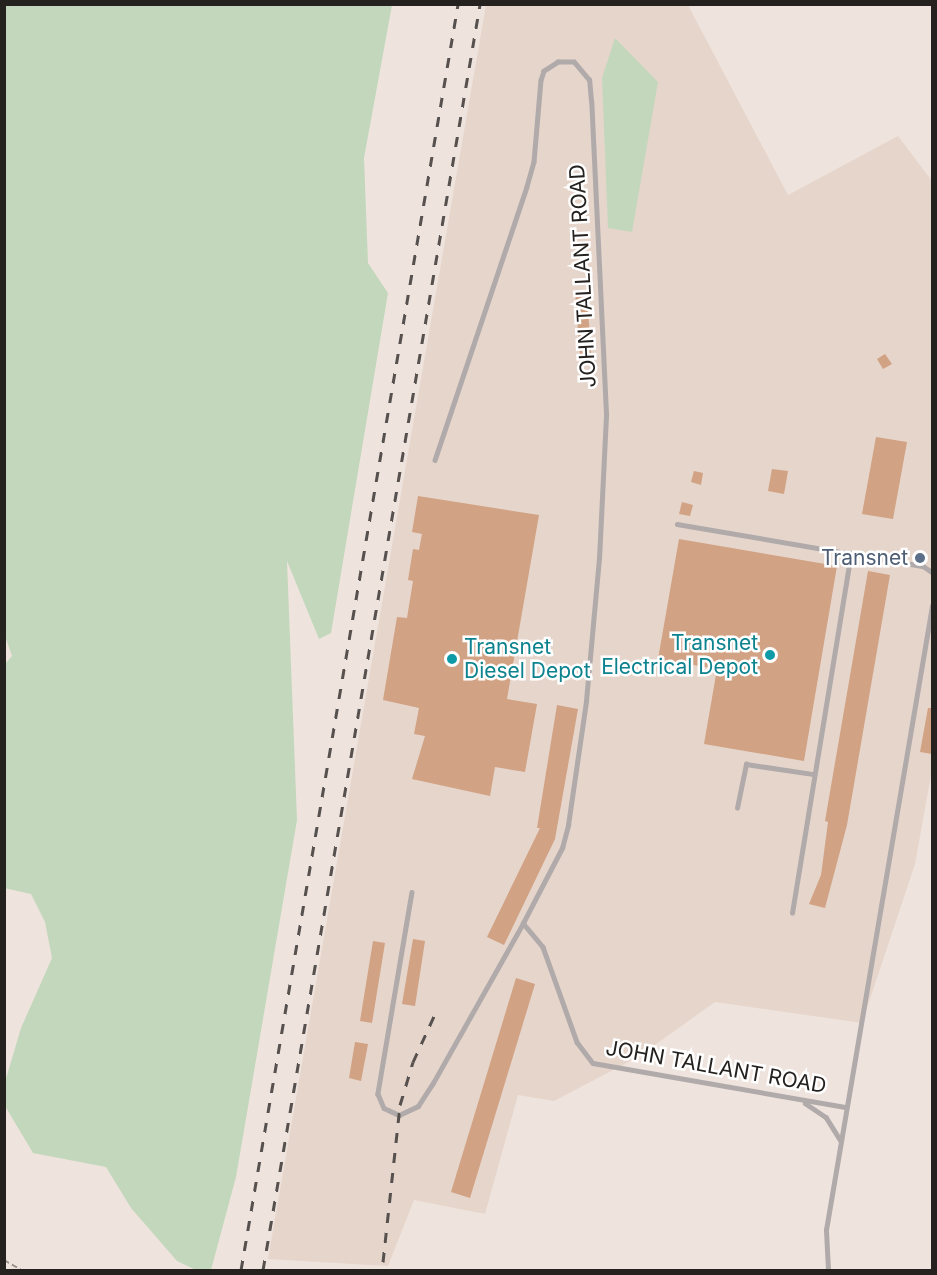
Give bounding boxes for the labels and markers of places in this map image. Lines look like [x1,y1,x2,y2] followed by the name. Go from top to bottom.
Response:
[821,545,908,571] place label: Transnet
[913,551,927,565] marker: Transnet
[601,630,758,680] place label: Transnet Electrical Depot
[464,634,591,684] place label: Transnet Diesel Depot
[763,648,777,662] marker: Transnet Electrical Depot
[445,652,459,666] marker: Transnet Diesel Depot

